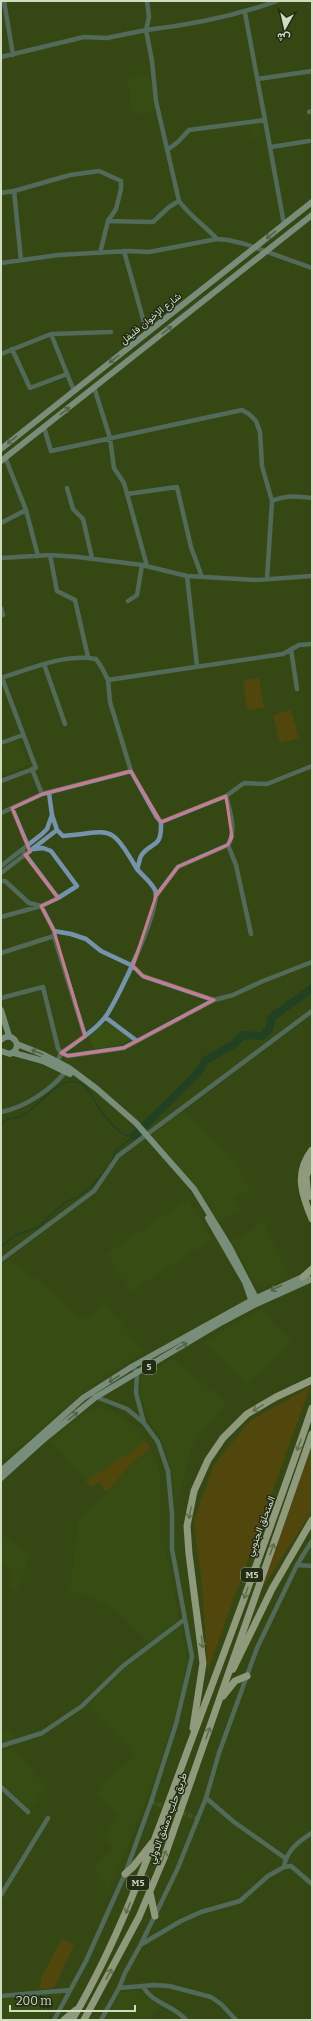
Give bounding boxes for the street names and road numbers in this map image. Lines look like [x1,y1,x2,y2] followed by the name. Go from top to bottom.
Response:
[118,290,184,347] street label: شارع الإخوان فليفل
[142,1360,156,1374] road number: 5
[244,1495,280,1559] street label: المتحلق الجنوبي
[241,1568,263,1582] road number: M5
[146,1771,192,1866] street label: طريق حلب دمشق الدولي
[127,1876,149,1890] road number: M5

